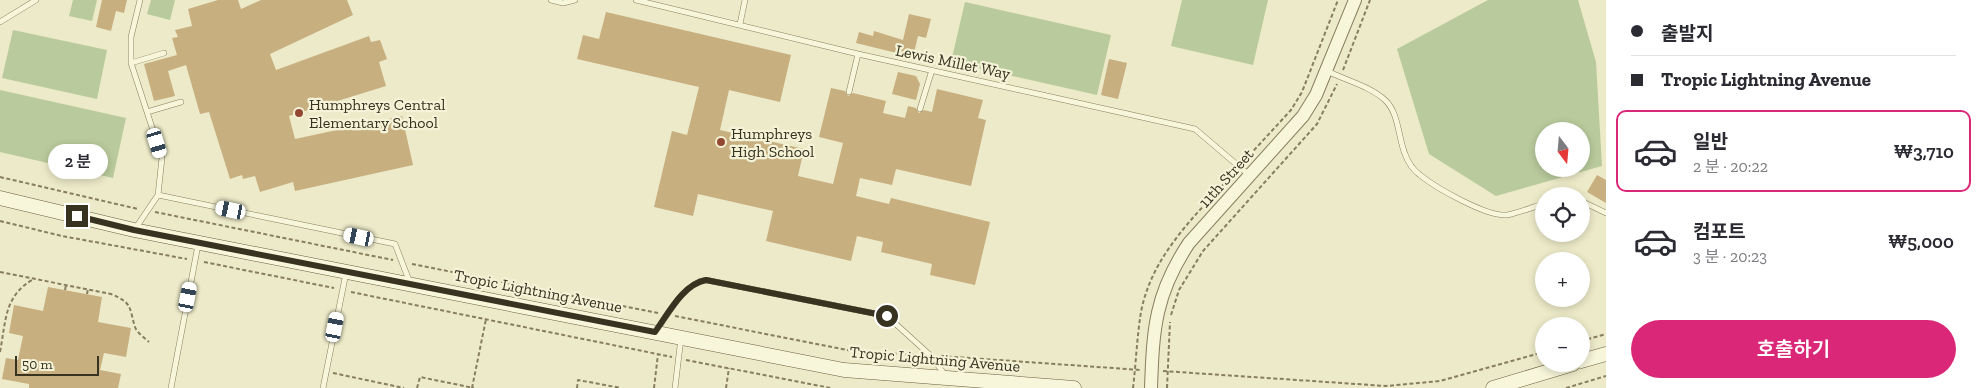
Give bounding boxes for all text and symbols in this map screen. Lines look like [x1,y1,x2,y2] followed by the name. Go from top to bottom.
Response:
[1661,22,1713,45] text: 출발지
[894,41,1013,84] street label: Lewis Millet Way
[1661,68,1871,91] text: Tropic Lightning Avenue
[309,95,446,132] place label: Humphreys Central Elementary School
[293,107,305,119] marker: Humphreys Central Elementary School
[1535,122,1590,178] north arrow
[1535,122,1590,372] map controls
[731,124,814,161] place label: Humphreys High School
[145,126,168,160] car
[1633,129,1678,174] icon: car
[1693,130,1728,153] text: 일반
[715,136,727,148] marker: Humphreys High School
[1894,140,1954,163] text: ₩3,710
[47,144,107,178] callout: 2 분
[1195,145,1257,211] street label: 11th Street
[65,152,91,171] text: 2 분
[1693,157,1768,176] text: 2 분 · 20:22
[1535,187,1590,242] button: locate
[214,200,247,220] car
[66,205,88,227] route end
[1633,219,1678,264] icon: car
[1693,220,1745,243] text: 컴포트
[342,227,375,247] car
[1888,230,1954,253] text: ₩5,000
[1693,247,1767,266] text: 3 분 · 20:23
[1535,252,1590,307] button: +
[452,265,624,317] street label: Tropic Lightning Avenue
[177,281,198,313] car
[876,305,898,327] route start
[324,311,345,343] car
[1535,317,1590,372] button: −
[1631,320,1956,378] button: 호출하기
[849,342,1021,376] street label: Tropic Lightning Avenue
[15,353,99,376] scale bar
[22,356,53,373] text: 50 m

